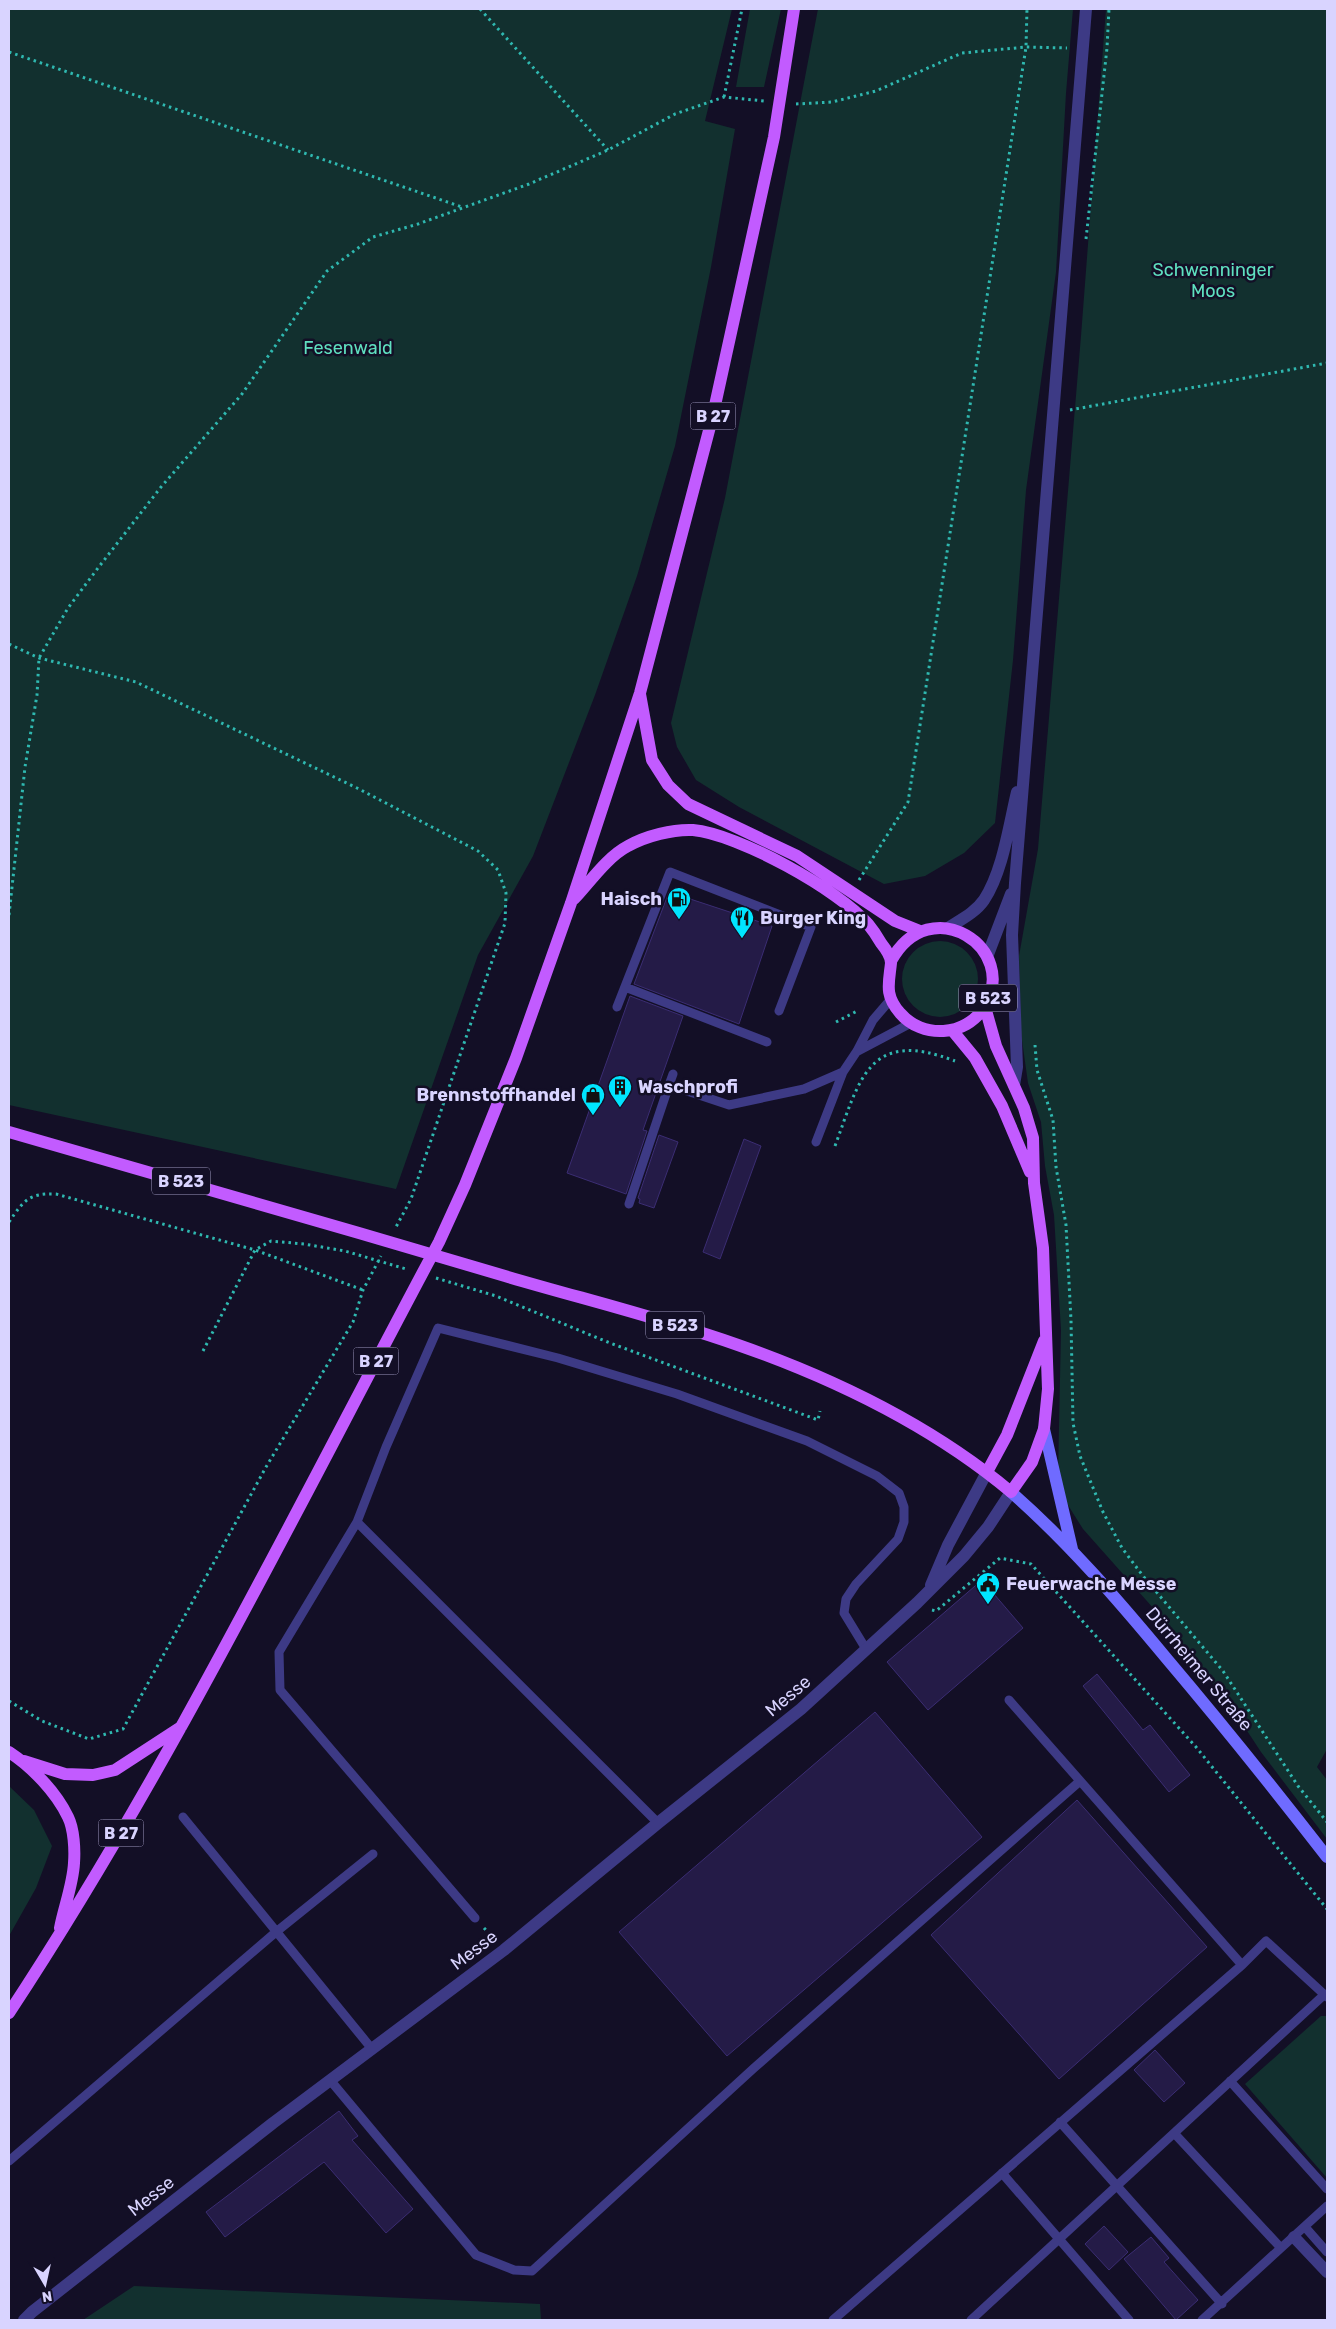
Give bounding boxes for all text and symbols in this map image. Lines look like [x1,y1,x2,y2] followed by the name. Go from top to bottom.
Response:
[1153,259,1274,302] park label: Schwenninger Moos
[303,337,393,359] park label: Fesenwald
[690,402,736,430] road number: B 27
[666,886,692,920] fuel station icon: Haisch
[601,888,662,910] place label: Haisch
[729,905,755,939] restaurant icon: Burger King
[760,907,866,929] place label: Burger King
[959,984,1017,1011] road number: B 523
[607,1074,633,1108] building icon: Waschprofi
[638,1076,738,1098] place label: Waschprofi
[580,1082,606,1116] shop icon: Brennstoffhandel
[417,1084,576,1106] place label: Brennstoffhandel
[152,1168,210,1194] road number: B 523
[646,1312,704,1338] road number: B 523
[354,1348,398,1374] road number: B 27
[975,1571,1001,1605] public building icon: Feuerwache Messe
[1006,1573,1177,1595] place label: Feuerwache Messe
[1141,1603,1257,1735] street label: Dürrheimer Straße
[761,1671,815,1721] street label: Messe
[98,1820,144,1846] road number: B 27
[446,1925,502,1975] street label: Messe
[123,2171,179,2221] street label: Messe
[20,2259,70,2309] north arrow
[41,2287,53,2306] text: N

